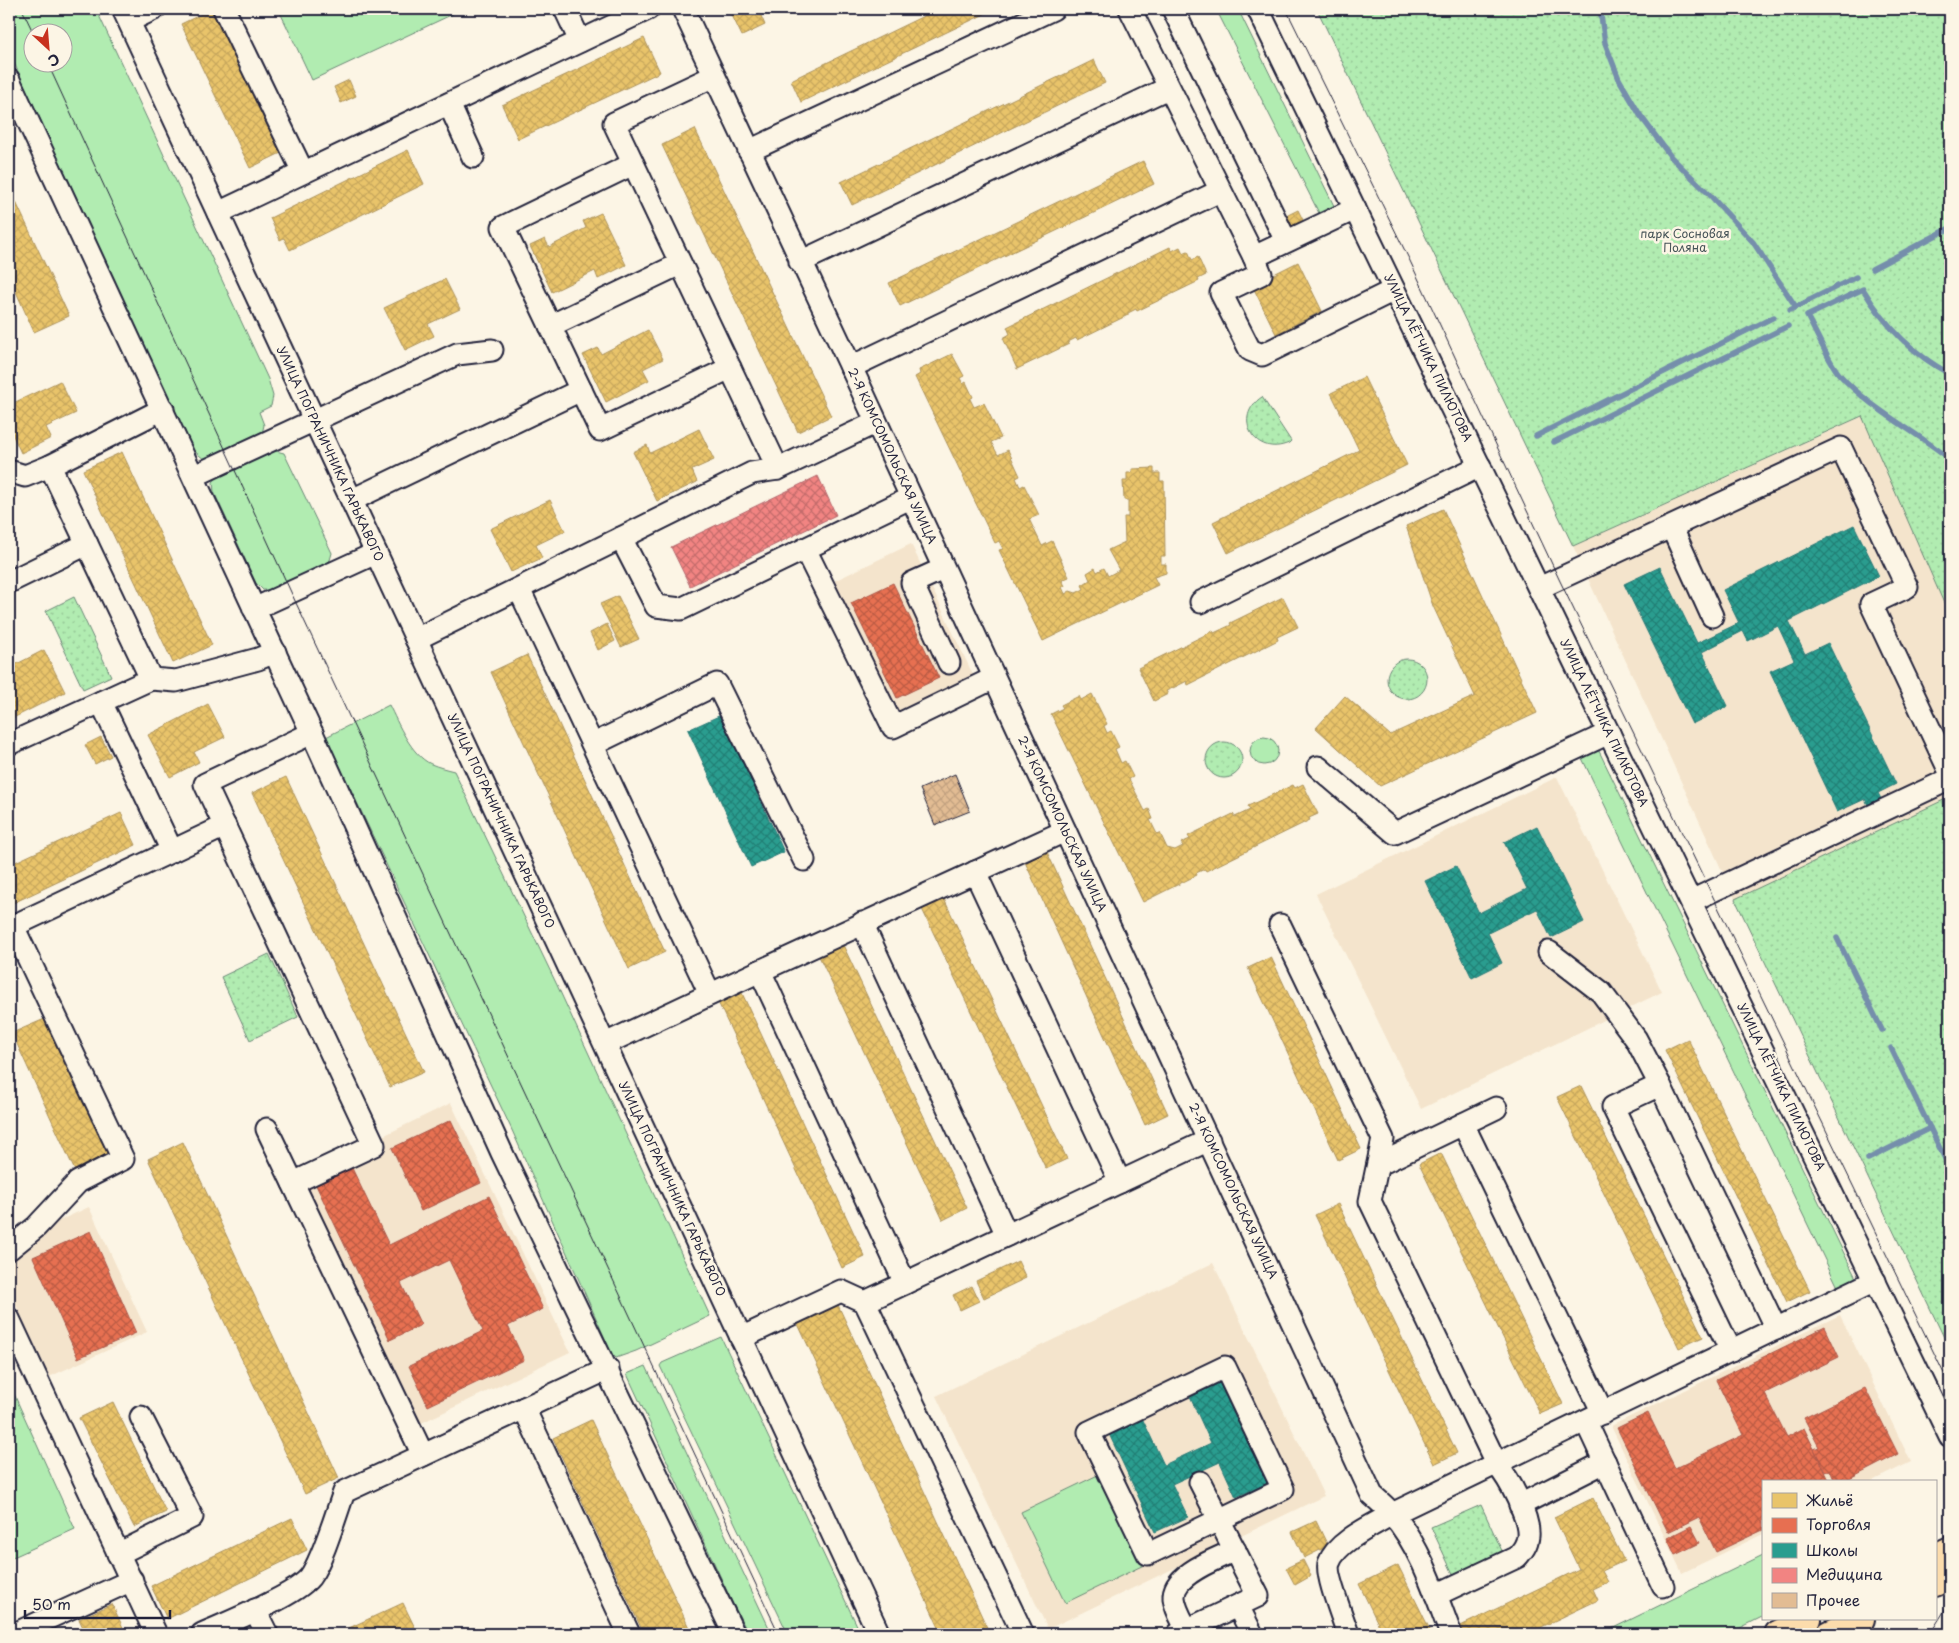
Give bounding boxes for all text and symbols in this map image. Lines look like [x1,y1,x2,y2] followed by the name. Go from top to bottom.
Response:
[22,22,72,72] north arrow
[45,48,63,72] text: С
[1640,224,1730,256] park label: парк Сосновая Поляна
[1380,271,1478,445] street label: УЛИЦА ЛЁТЧИКА ПИЛЮТОВА
[273,343,389,564] street label: УЛИЦА ПОГРАНИЧНИКА ГАРЬКАВОГО
[844,365,942,547] street label: 2-Я КОМСОМОЛЬСКАЯ УЛИЦА
[1556,636,1654,810] street label: УЛИЦА ЛЁТЧИКА ПИЛЮТОВА
[444,710,560,931] street label: УЛИЦА ПОГРАНИЧНИКА ГАРЬКАВОГО
[1014,733,1112,915] street label: 2-Я КОМСОМОЛЬСКАЯ УЛИЦА
[1733,1000,1831,1174] street label: УЛИЦА ЛЁТЧИКА ПИЛЮТОВА
[615,1078,731,1299] street label: УЛИЦА ПОГРАНИЧНИКА ГАРЬКАВОГО
[1185,1100,1283,1282] street label: 2-Я КОМСОМОЛЬСКАЯ УЛИЦА
[1762,1480,1936,1620] legend
[1805,1488,1853,1511] text: Жильё
[1806,1512,1871,1535] text: Торговля
[1806,1538,1858,1561] text: Школы
[1806,1562,1883,1585] text: Медицина
[25,1588,170,1620] scale bar
[1806,1588,1860,1611] text: Прочее
[32,1592,71,1615] text: 50 m

